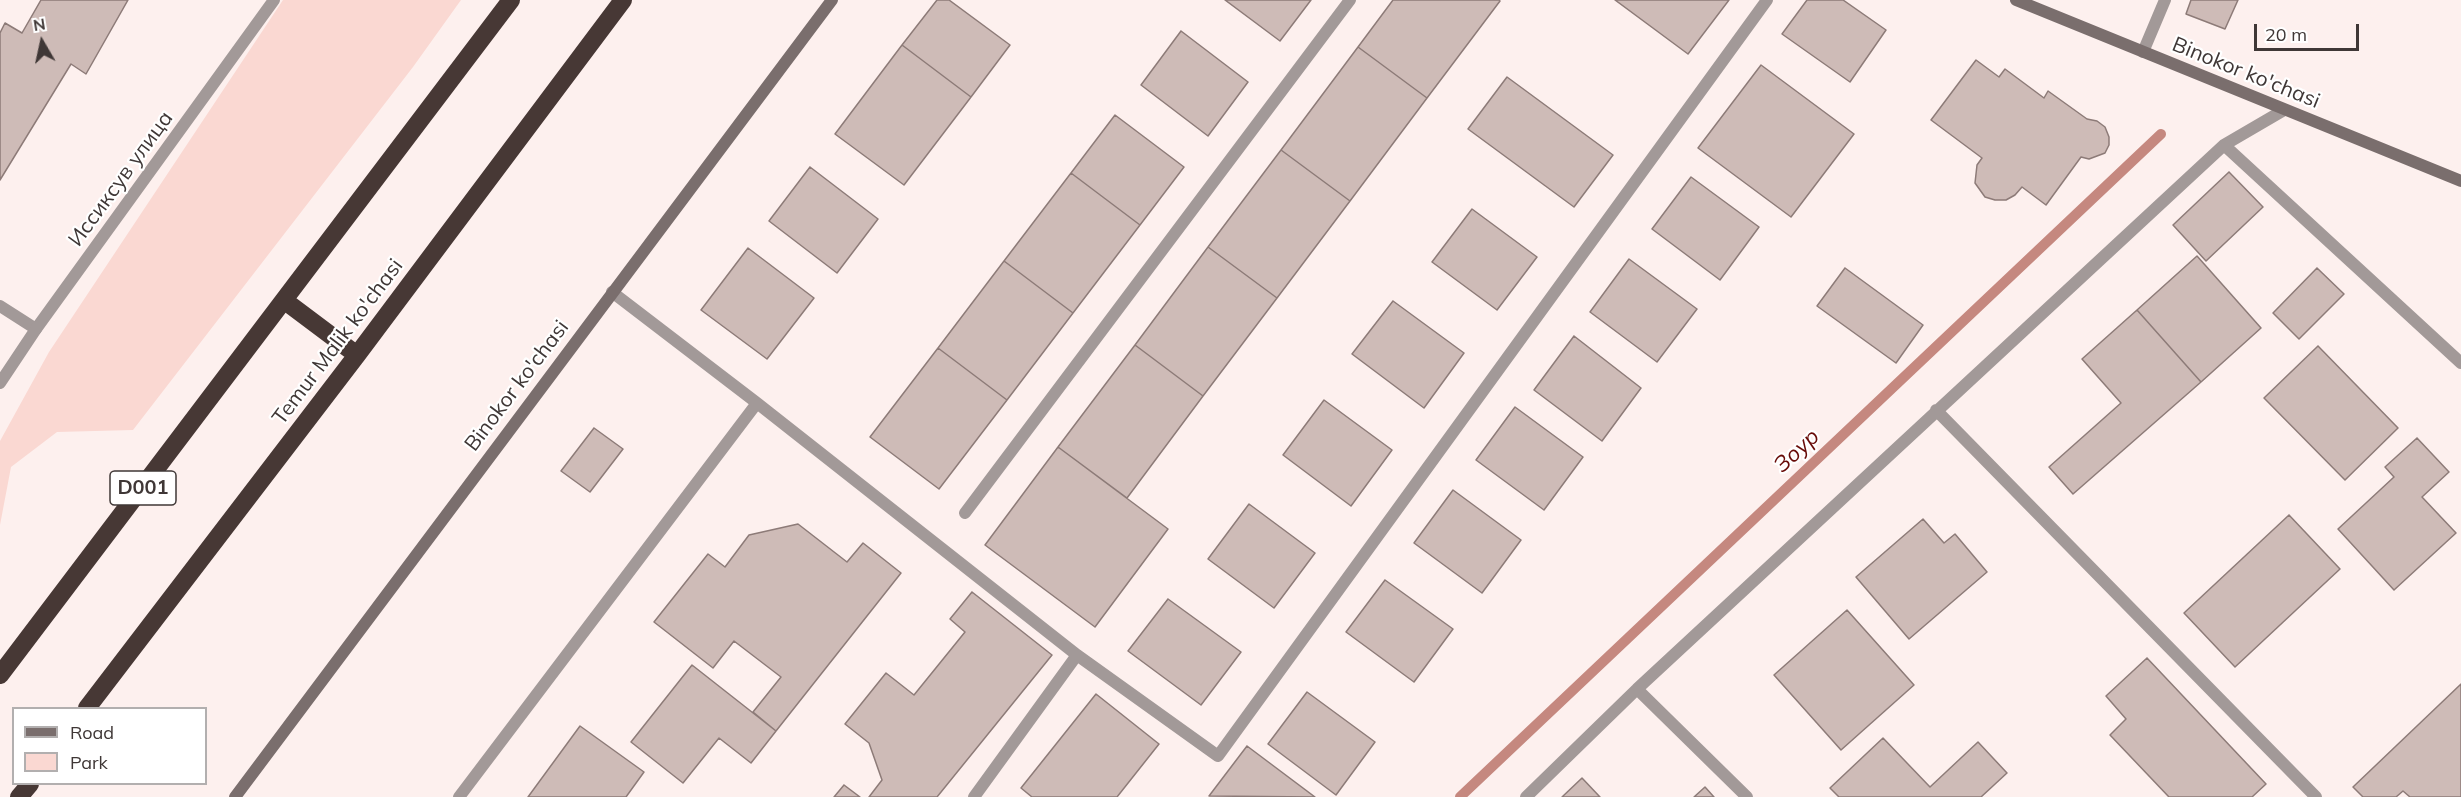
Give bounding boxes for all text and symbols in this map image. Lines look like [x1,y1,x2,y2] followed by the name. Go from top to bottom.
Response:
[12,12,72,72] north arrow
[2257,12,2362,50] scale bar
[32,13,47,35] text: N
[2265,23,2307,46] text: 20 m
[2168,32,2324,114] street label: Binokor ko'chasi
[63,106,179,252] street label: Иссиксув улица
[267,254,409,430] street label: Temur Malik ko'chasi
[460,316,574,456] street label: Binokor ko'chasi
[1769,423,1825,479] water label: Зоур
[110,471,176,505] road number: D001
[12,707,207,785] legend
[70,721,114,744] text: Road
[70,751,108,774] text: Park

